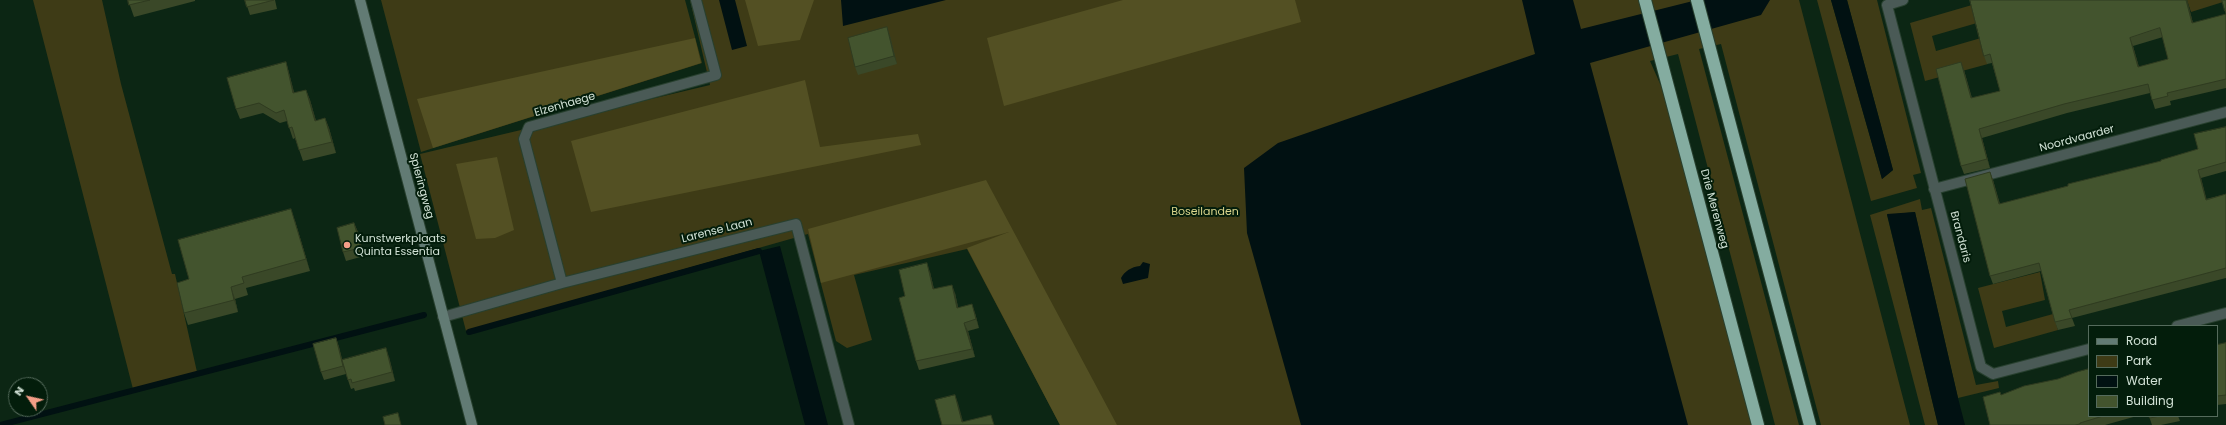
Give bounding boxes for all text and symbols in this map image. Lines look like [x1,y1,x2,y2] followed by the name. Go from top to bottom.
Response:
[533,90,597,120] street label: Elzenhaege
[2038,123,2116,155] street label: Noordvaarder
[406,151,436,221] street label: Spieringweg
[1697,168,1731,250] street label: Drie Merenweg
[1171,205,1239,219] park label: Boseilanden
[1947,210,1973,264] street label: Brandaris
[680,216,754,246] street label: Larense Laan
[355,232,446,258] place label: Kunstwerkplaats Quinta Essentia
[342,240,352,250] marker: Kunstwerkplaats Quinta Essentia
[2088,325,2218,417] legend
[2126,332,2157,349] text: Road
[2126,352,2152,369] text: Park
[2126,372,2162,389] text: Water
[8,377,48,417] north arrow
[10,383,28,399] text: N
[2126,392,2174,409] text: Building

